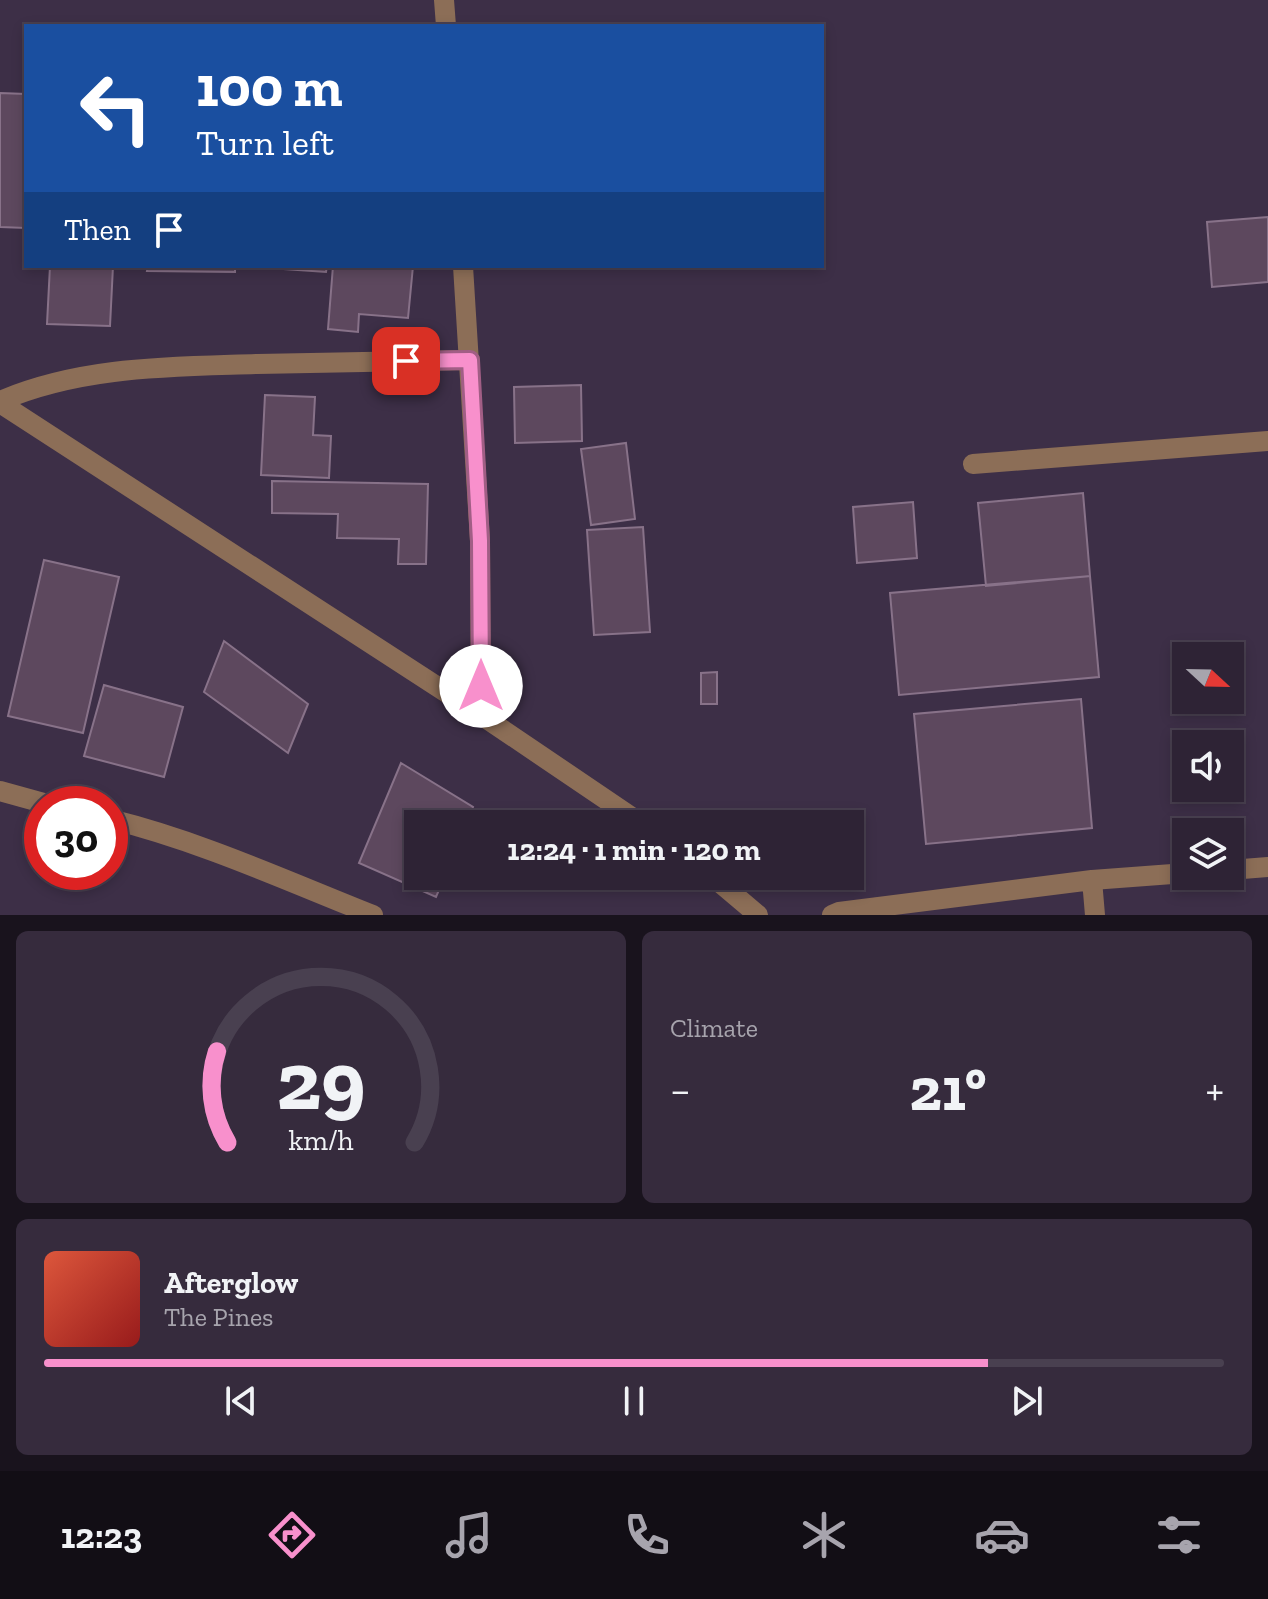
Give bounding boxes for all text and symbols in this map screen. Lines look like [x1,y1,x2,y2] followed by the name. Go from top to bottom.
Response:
[196,53,343,120] text: 100 m
[64,56,168,160] icon: left
[196,121,334,164] text: Turn left
[147,208,191,252] icon: arrive
[64,212,131,248] text: Then
[372,327,440,395] pin
[384,339,428,383] icon: arrive
[1172,642,1244,714] north arrow
[1172,642,1244,890] map controls
[439,644,523,728] position arrow
[1172,730,1244,802] button: sound
[24,786,128,890] speed limit sign: 30
[1172,818,1244,890] button: layers
[507,832,761,868] text: 12:24 · 1 min · 120 m
[670,1012,758,1044] text: Climate
[276,1030,366,1130] text: 29
[909,1053,987,1125] text: 21°
[670,1063,691,1116] text: −
[1205,1063,1224,1116] text: +
[288,1123,354,1157] text: km/h
[164,1265,298,1301] text: Afterglow
[164,1301,274,1333] text: The Pines
[219,1379,263,1423] icon: previous
[612,1379,656,1423] icon: pause
[1005,1379,1049,1423] icon: next
[264,1507,320,1563] icon: directions
[441,1507,497,1563] icon: music
[619,1507,675,1563] icon: phone
[796,1507,852,1563] icon: climate
[974,1507,1030,1563] icon: car
[1151,1507,1207,1563] icon: filters
[61,1514,142,1557] text: 12:23

